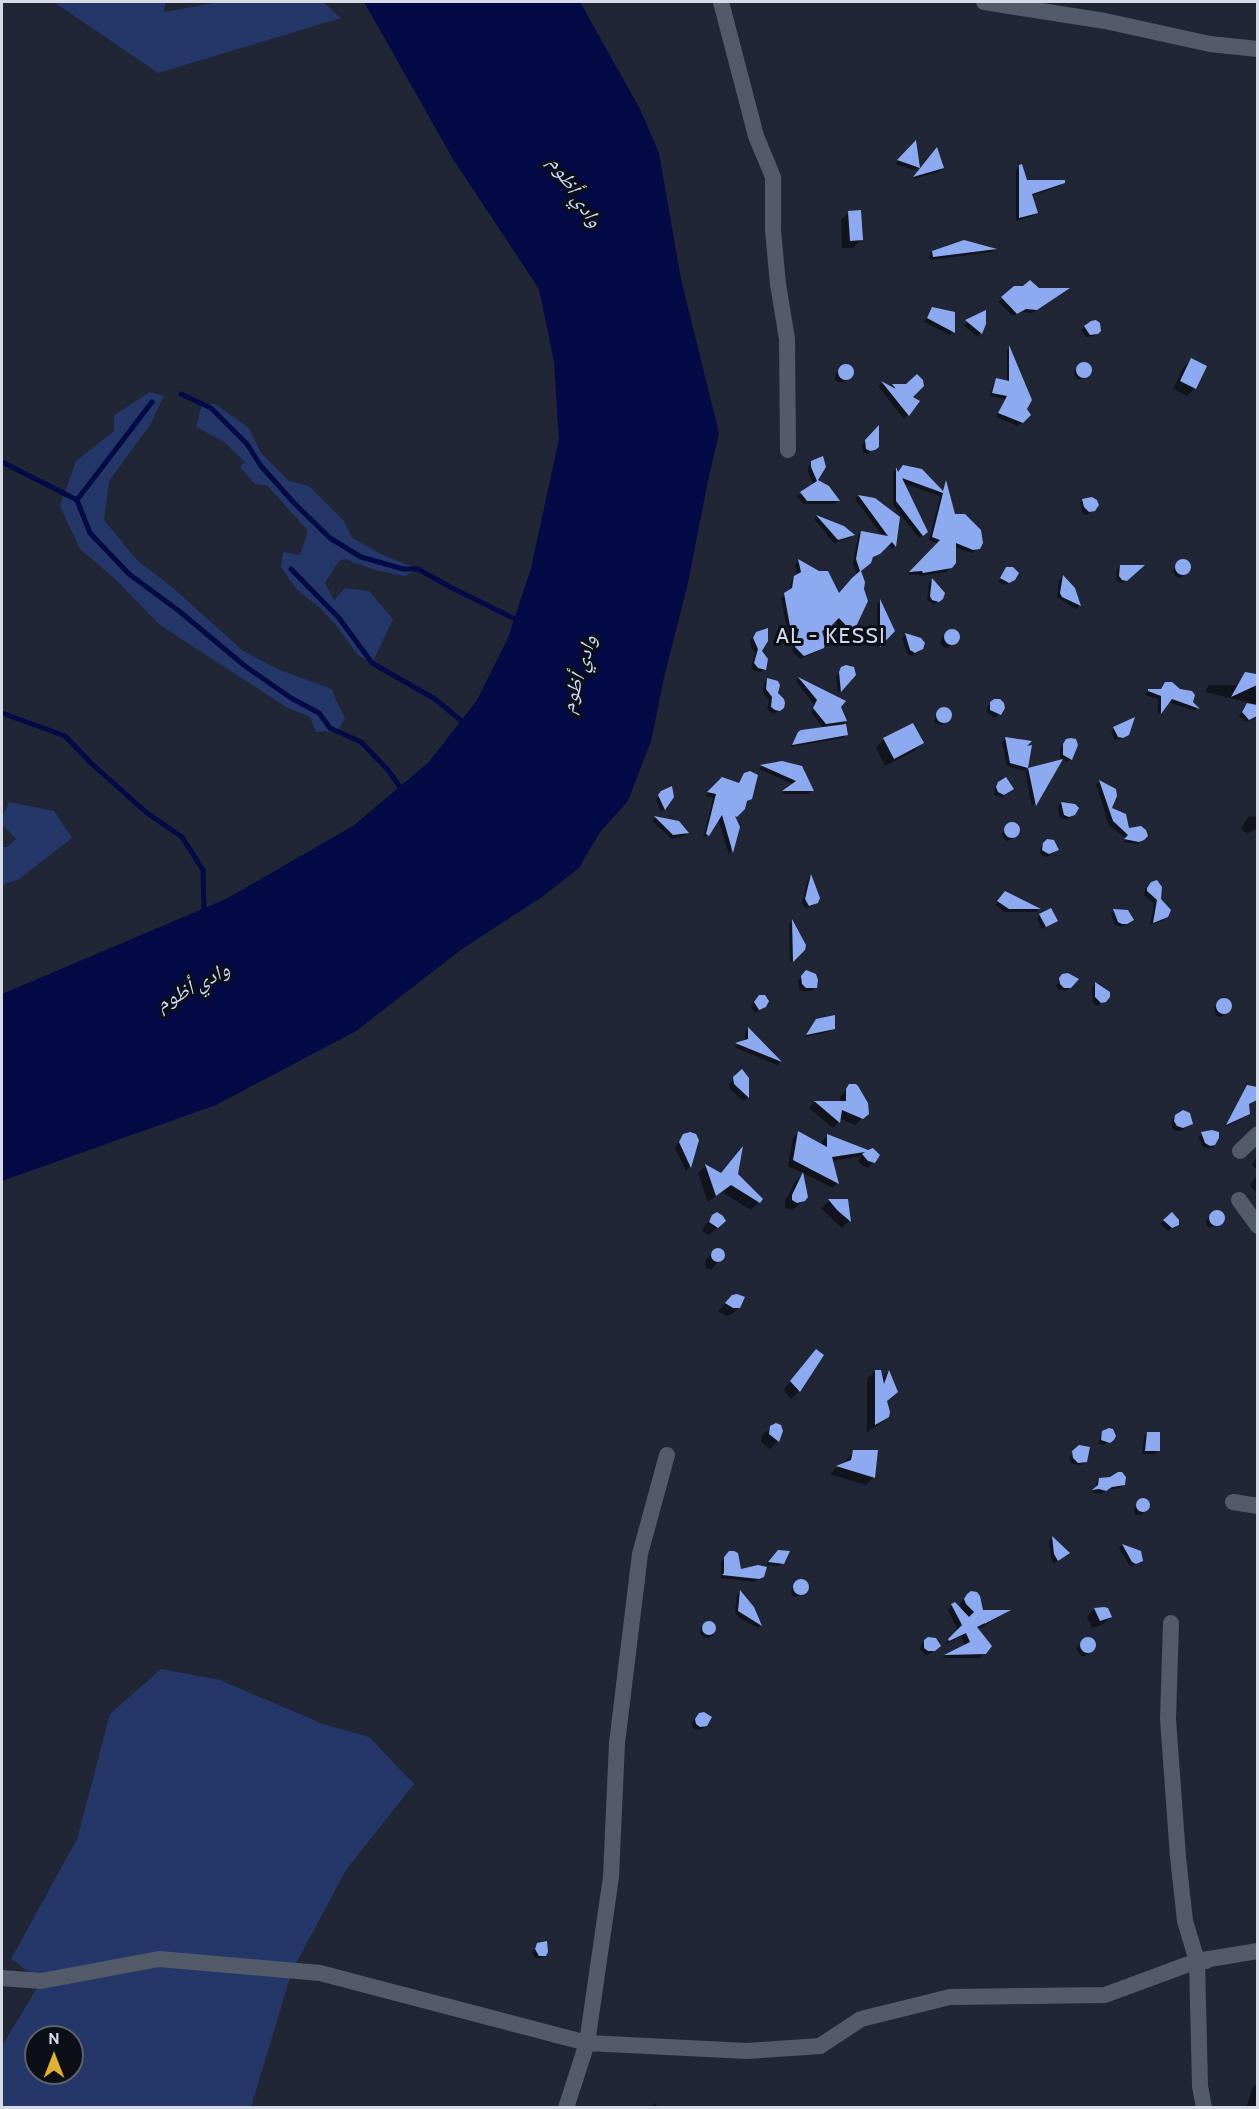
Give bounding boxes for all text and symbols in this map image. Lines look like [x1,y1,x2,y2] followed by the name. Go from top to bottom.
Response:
[543,152,607,232] water label: وادي أظوم
[776,624,886,650] district label: AL - KESSI
[555,632,603,716] water label: وادي أظوم
[152,957,234,1017] water label: وادي أظوم
[24,2025,84,2085] north arrow
[48,2029,60,2048] text: N

